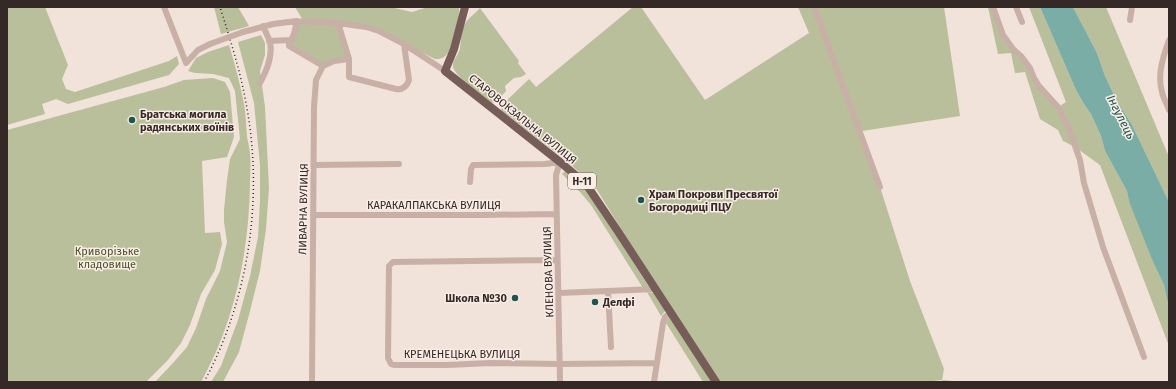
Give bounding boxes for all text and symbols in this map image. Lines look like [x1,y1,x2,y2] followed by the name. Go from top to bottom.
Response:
[466,72,579,167] street label: СТАРОВОКЗАЛЬНА ВУЛИЦЯ
[1104,93,1138,141] water label: Інгулець
[140,108,234,134] place label: Братська могила радянських воїнів
[127,115,137,125] marker: Братська могила радянських воїнів
[296,163,311,255] street label: ЛИВАРНА ВУЛИЦЯ
[568,173,596,189] road number: Н-11
[648,188,779,214] place label: Храм Покрови Пресвятої Богородиці ПЦУ
[636,195,646,205] marker: Храм Покрови Пресвятої Богородиці ПЦУ
[367,199,501,212] street label: КАРАКАЛПАКСЬКА ВУЛИЦЯ
[540,226,557,318] street label: КЛЕНОВА ВУЛИЦЯ
[75,245,139,271] park label: Криворізьке кладовище
[445,292,508,305] place label: Школа №30
[510,293,520,303] marker: Школа №30
[602,296,634,309] place label: Делфі
[590,297,600,307] marker: Делфі
[404,348,520,361] street label: КРЕМЕНЕЦЬКА ВУЛИЦЯ

